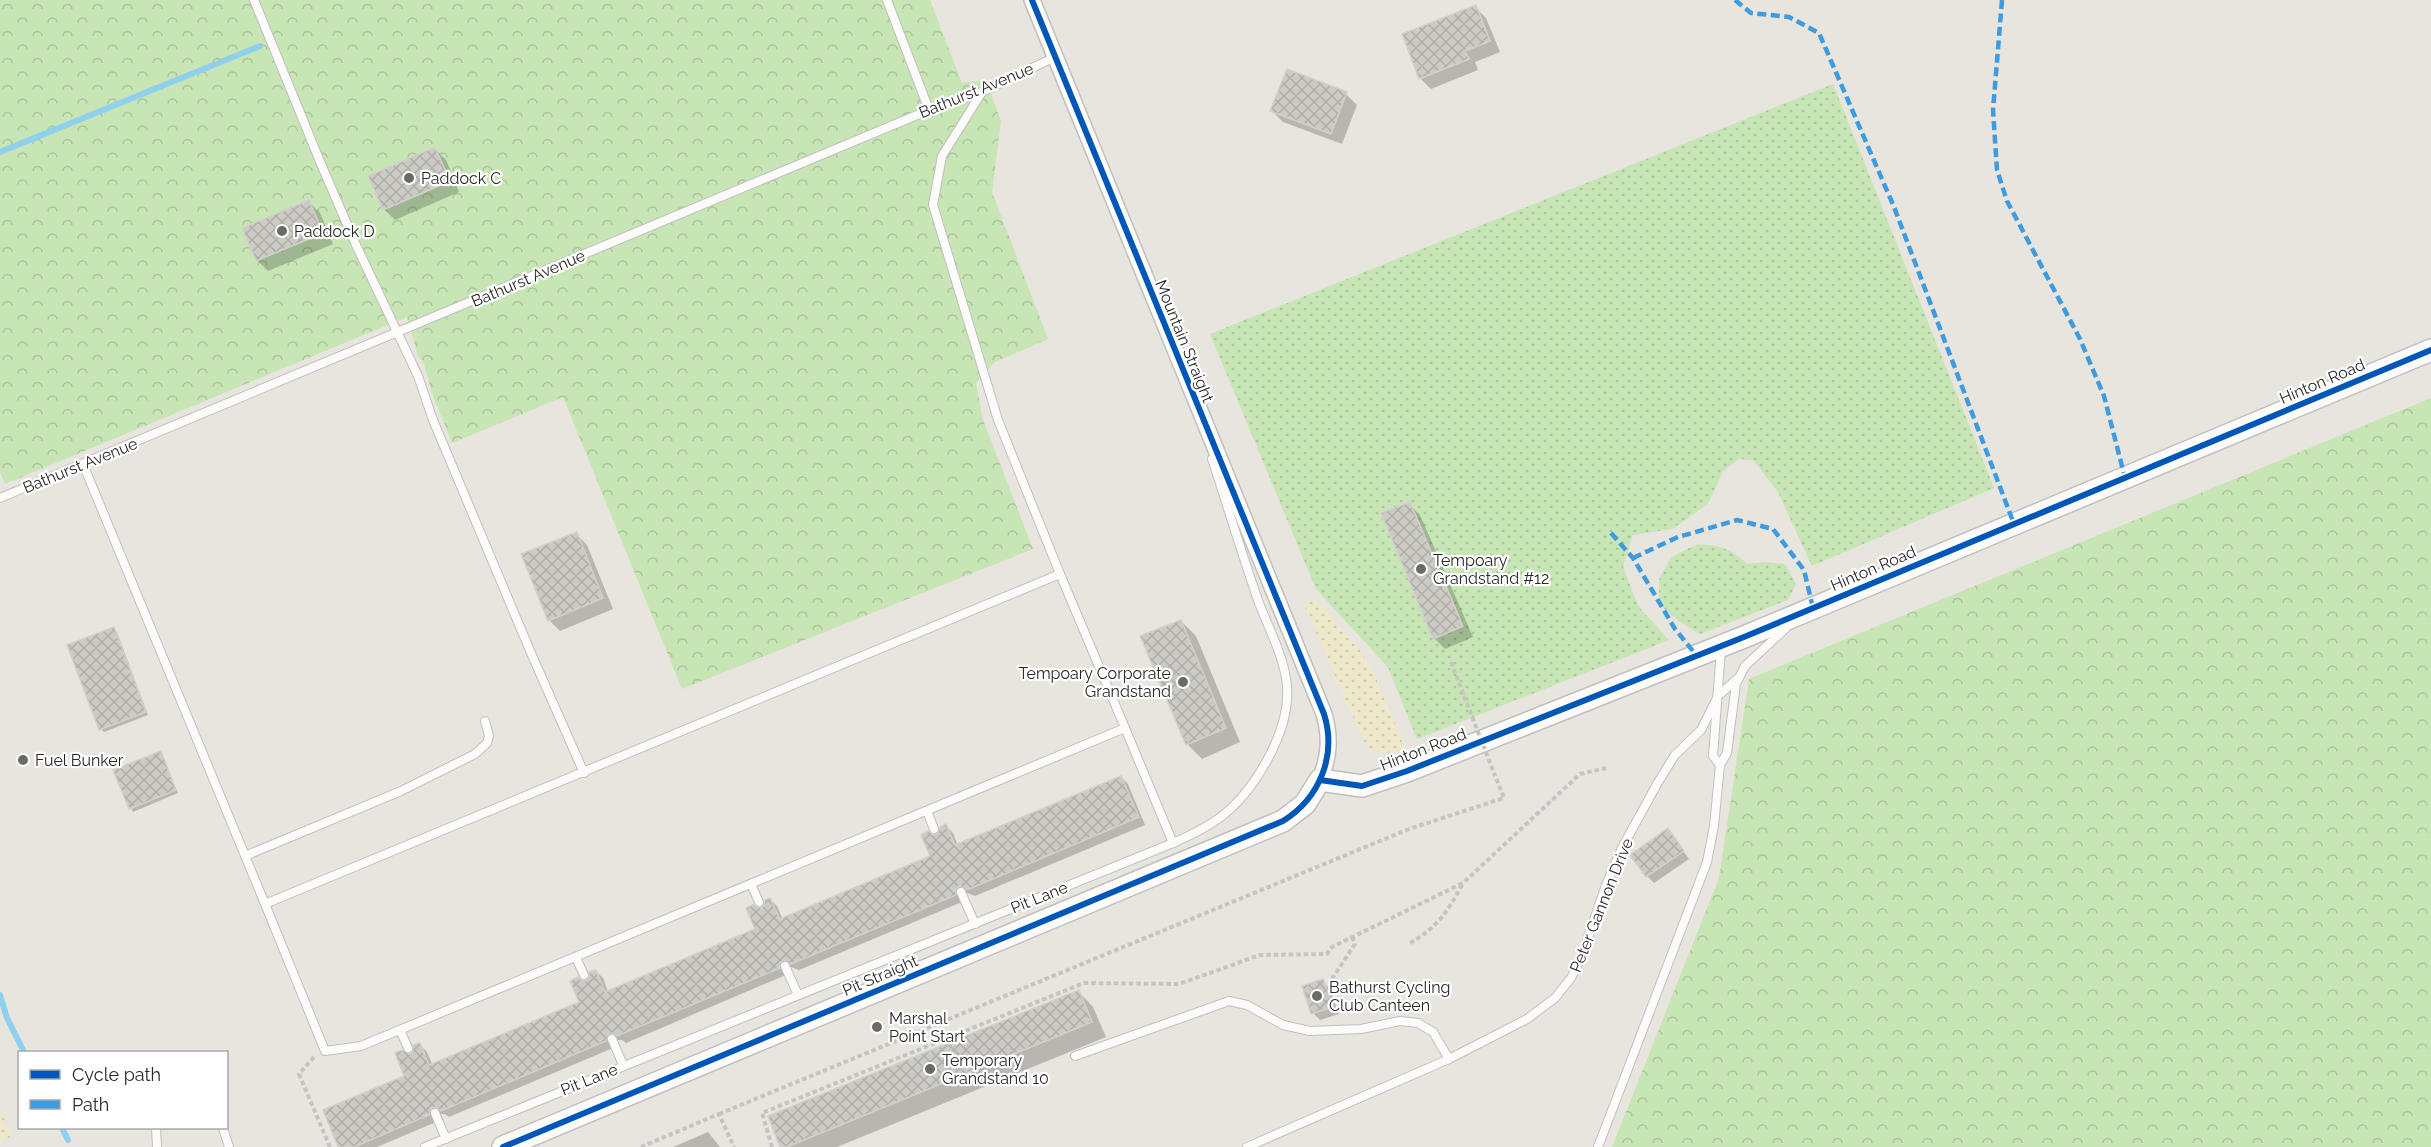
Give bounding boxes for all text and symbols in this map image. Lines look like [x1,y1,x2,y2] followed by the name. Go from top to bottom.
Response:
[916,59,1036,122] street label: Bathurst Avenue
[421,169,501,188] place label: Paddock C
[402,171,416,185] marker: Paddock C
[294,222,375,241] place label: Paddock D
[275,224,289,238] marker: Paddock D
[468,246,588,311] street label: Bathurst Avenue
[1151,277,1218,406] street label: Mountain Straight
[2277,355,2368,408] street label: Hinton Road
[20,434,140,497] street label: Bathurst Avenue
[1828,542,1919,595] street label: Hinton Road
[1433,551,1549,588] place label: Tempoary Grandstand #12
[1414,562,1428,576] marker: Tempoary Grandstand #12
[1019,664,1171,701] place label: Tempoary Corporate Grandstand
[1176,675,1190,689] marker: Tempoary Corporate Grandstand
[1377,724,1469,775] street label: Hinton Road
[35,751,124,770] place label: Fuel Bunker
[16,753,30,767] marker: Fuel Bunker
[1566,835,1637,975] street label: Peter Gannon Drive
[1008,877,1070,917] street label: Pit Lane
[840,951,921,1000] street label: Pit Straight
[1329,978,1450,1015] place label: Bathurst Cycling Club Canteen
[1310,989,1324,1003] marker: Bathurst Cycling Club Canteen
[889,1009,966,1046] place label: Marshal Point Start
[870,1020,884,1034] marker: Marshal Point Start
[18,1051,228,1129] legend
[942,1051,1049,1088] place label: Temporary Grandstand 10
[558,1059,620,1099] street label: Pit Lane
[923,1062,937,1076] marker: Temporary Grandstand 10
[72,1064,161,1085] text: Cycle path
[72,1094,109,1115] text: Path

